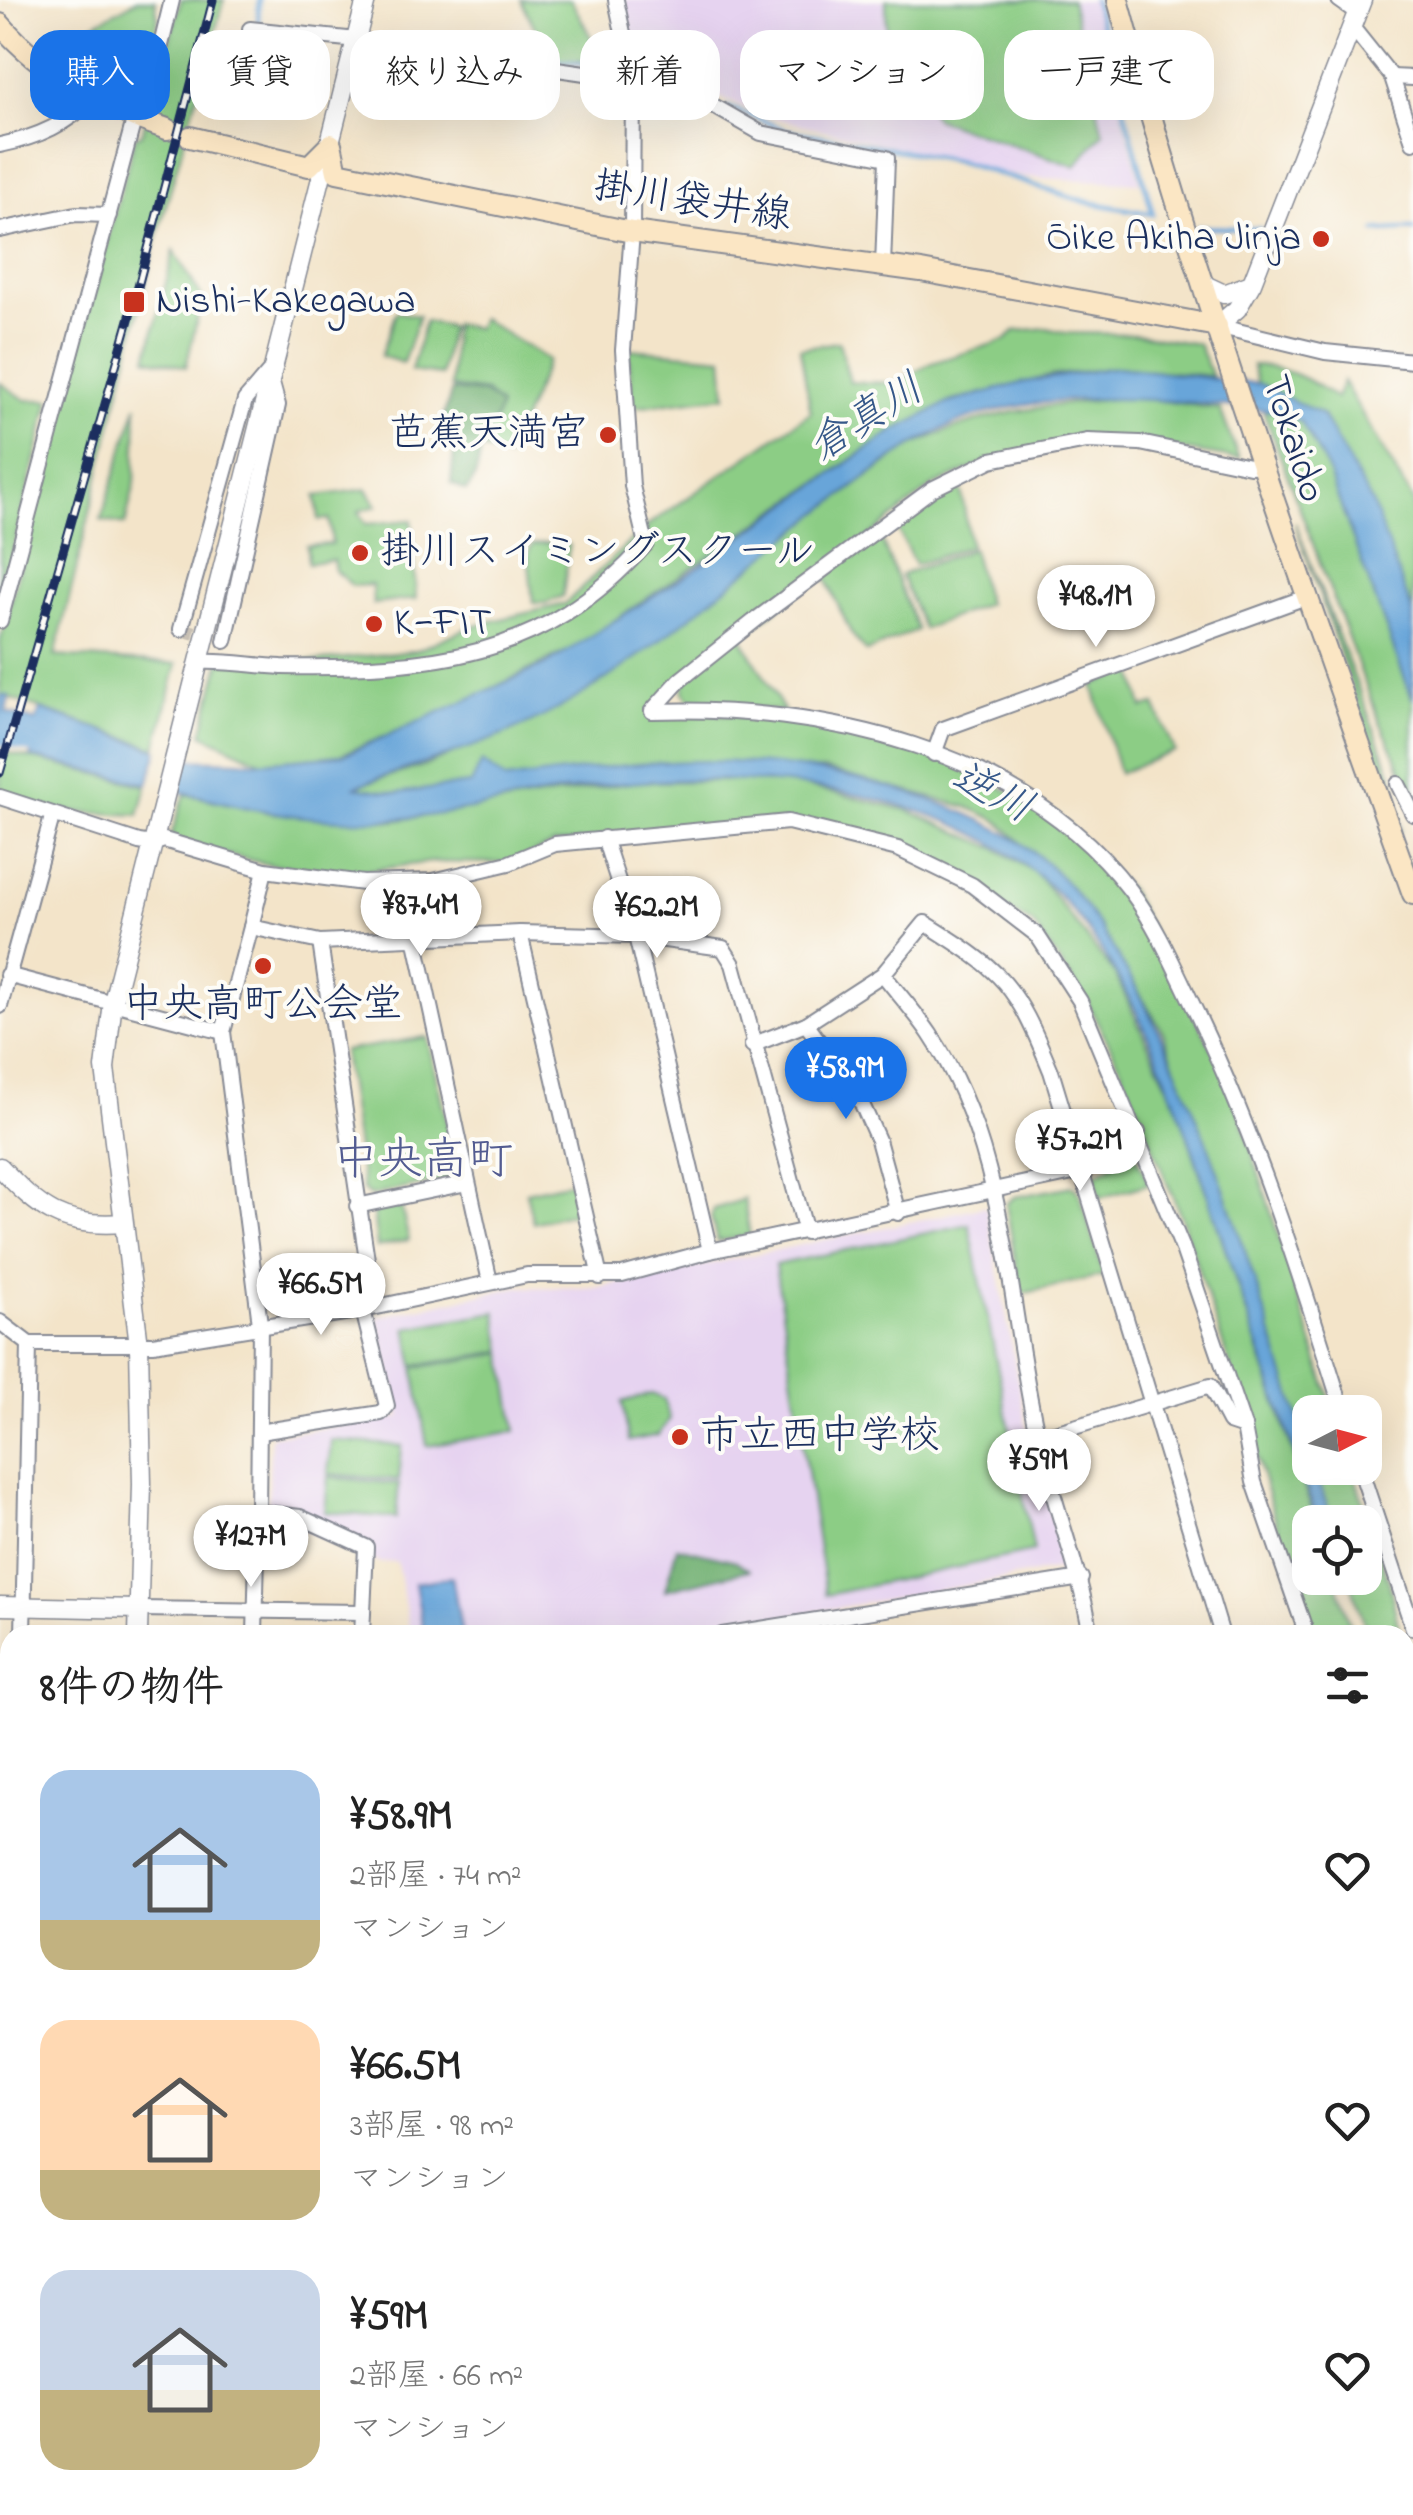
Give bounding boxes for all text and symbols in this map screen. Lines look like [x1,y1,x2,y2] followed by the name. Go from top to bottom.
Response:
[30,30,170,120] chip: 購入
[190,30,330,120] chip: 賃貸
[350,30,560,120] chip: 絞り込み
[580,30,720,120] chip: 新着
[740,30,984,120] chip: マンション
[1004,30,1214,120] chip: 一戸建て
[589,158,795,248] street label: 掛川袋井線
[1046,210,1301,269] place label: Ōike Akiha Jinja
[1310,228,1332,250] marker: Ōike Akiha Jinja
[156,273,416,332] place label: Nishi-Kakegawa
[121,289,147,315] marker: Nishi-Kakegawa
[797,360,937,478] water label: 倉真川
[1244,368,1340,510] street label: Tokaido
[388,406,588,465] place label: 芭蕉天満宮
[597,424,619,446] marker: 芭蕉天満宮
[380,524,815,583] place label: 掛川スイミングスクール
[349,542,371,564] marker: 掛川スイミングスクール
[1015,565,1177,650] pin: ¥48.1M
[1059,574,1133,621] text: ¥48.1M
[394,595,492,654] place label: K−FIT
[363,613,385,635] marker: K−FIT
[941,748,1043,840] water label: 逆川
[340,874,502,959] pin: ¥87.4M
[576,876,738,961] pin: ¥62.2M
[383,883,459,930] text: ¥87.4M
[615,885,699,932] text: ¥62.2M
[252,955,274,977] marker: 中央高町公会堂
[123,977,403,1036] place label: 中央高町公会堂
[765,1037,927,1122] pin: ¥58.9M
[807,1046,885,1093] text: ¥58.9M
[999,1109,1161,1194] pin: ¥57.2M
[1037,1118,1123,1165] text: ¥57.2M
[333,1129,513,1195] district label: 中央高町
[240,1253,402,1338] pin: ¥66.5M
[279,1262,363,1309] text: ¥66.5M
[1292,1395,1382,1485] north arrow
[1292,1395,1382,1595] map controls
[700,1408,940,1467] place label: 市立西中学校
[669,1426,691,1448] marker: 市立西中学校
[980,1429,1098,1514] pin: ¥59M
[1009,1438,1069,1485] text: ¥59M
[181,1505,321,1590] pin: ¥127M
[1292,1505,1382,1595] button: locate
[215,1514,287,1561] text: ¥127M
[1320,1658,1375,1713] icon: filters
[40,1659,224,1720] text: 8件の物件
[350,1787,453,1848] text: ¥58.9M
[120,1810,240,1930] icon: home
[1320,1843,1375,1898] icon: heart
[350,1854,521,1901] text: 2部屋 · 74 m²
[350,1907,509,1954] text: マンション
[350,2037,461,2098] text: ¥66.5M
[120,2060,240,2180] icon: home
[1320,2093,1375,2148] icon: heart
[350,2104,514,2151] text: 3部屋 · 98 m²
[350,2157,509,2204] text: マンション
[350,2287,429,2348] text: ¥59M
[120,2310,240,2430] icon: home
[1320,2343,1375,2398] icon: heart
[350,2354,523,2401] text: 2部屋 · 66 m²
[350,2407,509,2454] text: マンション

